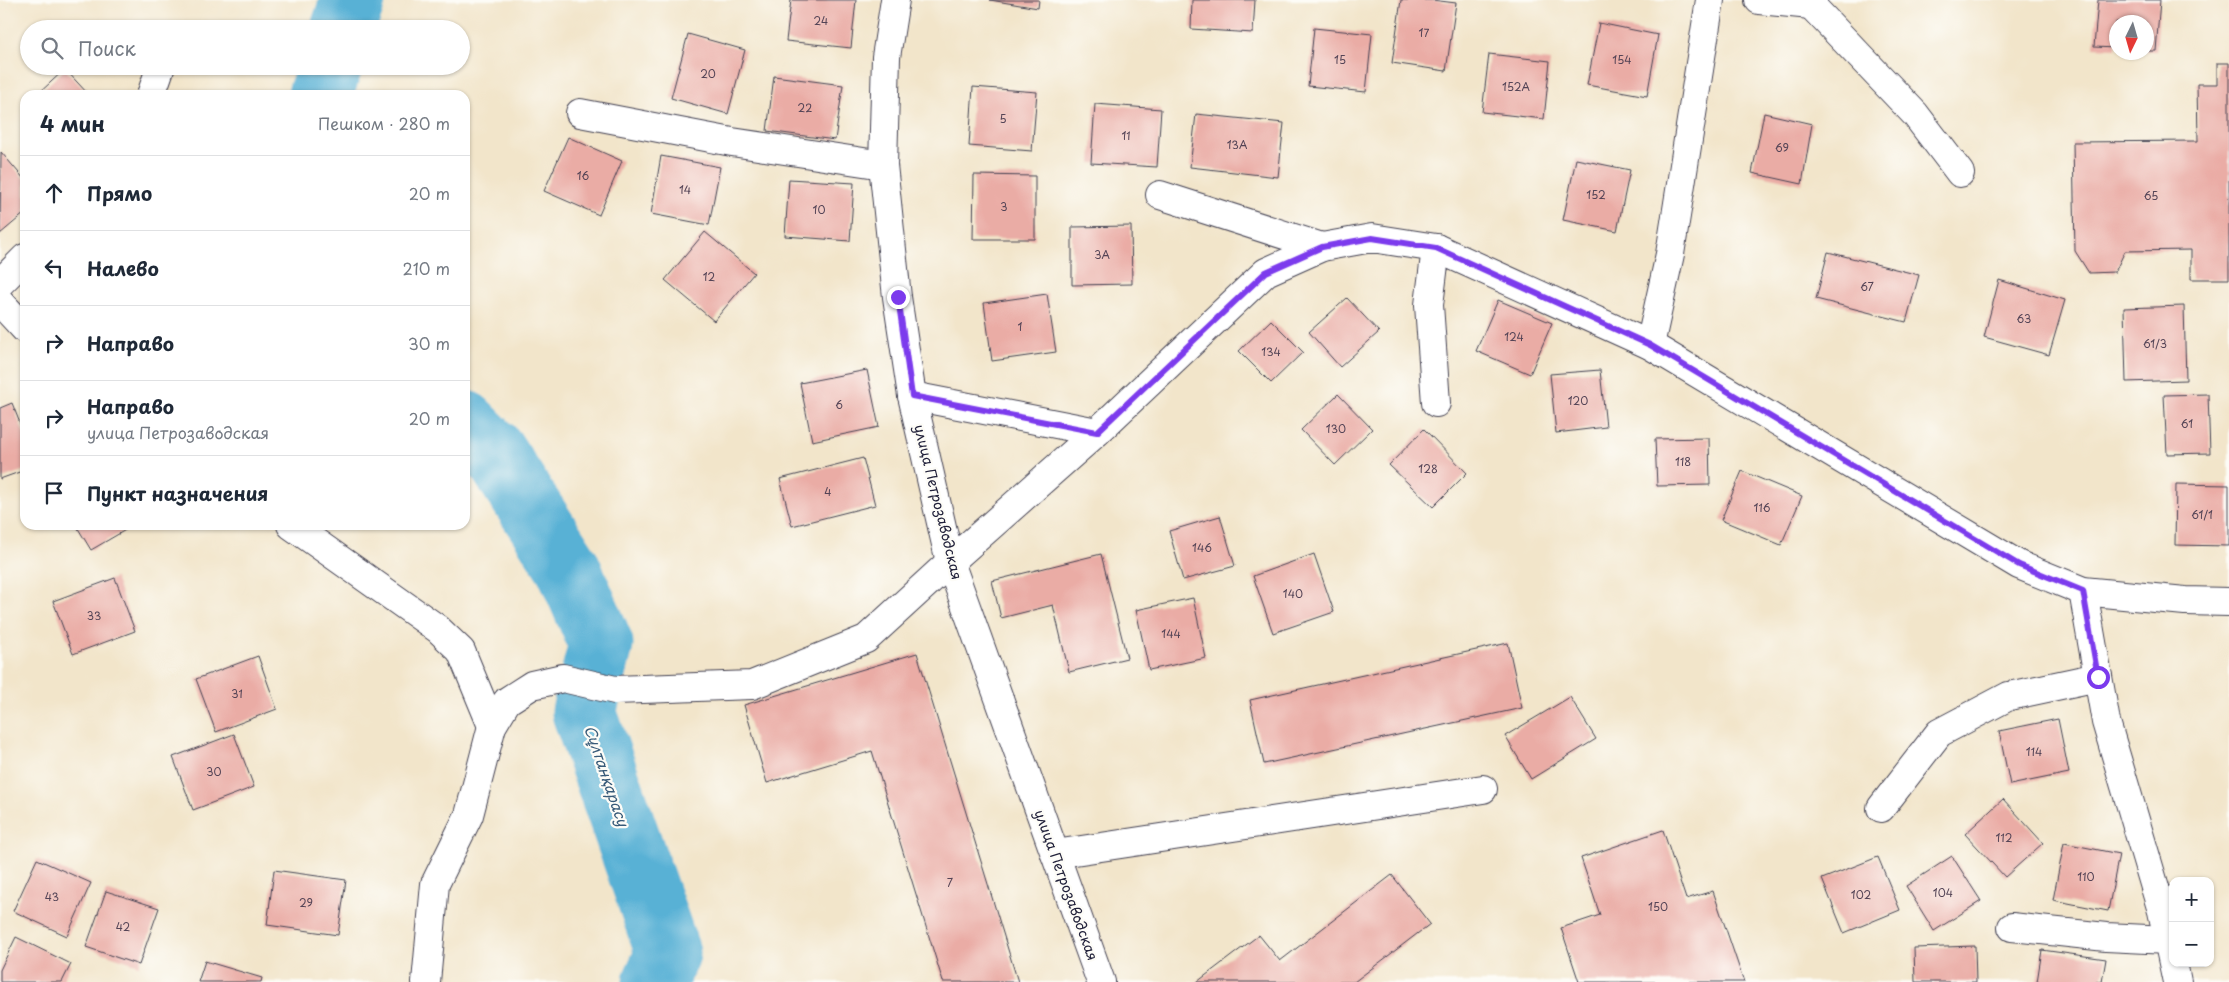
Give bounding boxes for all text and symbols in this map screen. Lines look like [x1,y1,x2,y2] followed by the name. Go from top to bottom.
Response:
[814,12,828,29] house number: 24
[2109,15,2154,60] north arrow
[20,20,470,75] search box
[1419,24,1430,41] house number: 17
[38,34,66,62] icon: search
[78,34,136,62] text: Поиск
[1334,51,1346,68] house number: 15
[1612,51,1632,68] house number: 154
[700,65,716,82] house number: 20
[1502,78,1531,95] house number: 152А
[798,99,812,116] house number: 22
[40,107,105,139] text: 4 мин
[999,110,1007,127] house number: 5
[318,111,450,135] text: Пешком · 280 m
[1121,127,1131,144] house number: 11
[1227,136,1248,153] house number: 13А
[1775,139,1789,156] house number: 69
[577,167,590,184] house number: 16
[40,179,68,207] icon: ahead
[87,179,152,207] text: Прямо
[409,181,450,205] text: 20 m
[679,181,691,198] house number: 14
[1586,186,1606,203] house number: 152
[2144,187,2158,204] house number: 65
[1000,198,1008,215] house number: 3
[813,201,825,218] house number: 10
[1094,246,1110,263] house number: 3А
[40,254,68,282] icon: left
[87,254,159,282] text: Налево
[402,256,450,280] text: 210 m
[703,268,716,285] house number: 12
[1860,278,1874,295] house number: 67
[887,286,910,309] route end
[2017,310,2031,327] house number: 63
[1018,318,1023,335] house number: 1
[1504,328,1524,345] house number: 124
[40,329,68,357] icon: right
[87,329,174,357] text: Направо
[408,331,450,355] text: 30 m
[2143,335,2167,352] house number: 61/3
[1261,343,1281,360] house number: 134
[87,392,174,420] text: Направо
[1568,392,1588,409] house number: 120
[835,396,843,413] house number: 6
[40,404,68,432] icon: right
[409,406,450,430] text: 20 m
[2181,415,2193,432] house number: 61
[87,420,269,444] text: улица Петрозаводская
[1326,420,1346,437] house number: 130
[909,422,968,582] street label: улица Петрозаводская
[1675,453,1691,470] house number: 118
[1418,460,1438,477] house number: 128
[40,479,68,507] icon: arrive
[87,479,268,507] text: Пункт назначения
[824,483,832,500] house number: 4
[1754,499,1771,516] house number: 116
[2191,506,2213,523] house number: 61/1
[1192,539,1212,556] house number: 146
[1283,585,1303,602] house number: 140
[87,607,101,624] house number: 33
[1161,625,1181,642] house number: 144
[2087,666,2110,689] route start
[231,685,243,702] house number: 31
[579,722,636,830] water label: Сұлтанқарасу
[2026,743,2042,760] house number: 114
[206,763,222,780] house number: 30
[1029,806,1104,963] street label: улица Петрозаводская
[1995,829,2013,846] house number: 112
[2077,868,2095,885] house number: 110
[947,874,953,891] house number: 7
[2169,877,2214,967] map controls
[2169,877,2214,922] button: +
[1933,884,1953,901] house number: 104
[1851,886,1871,903] house number: 102
[45,888,59,905] house number: 43
[299,894,313,911] house number: 29
[1648,898,1668,915] house number: 150
[116,918,131,935] house number: 42
[2169,922,2214,967] button: −

